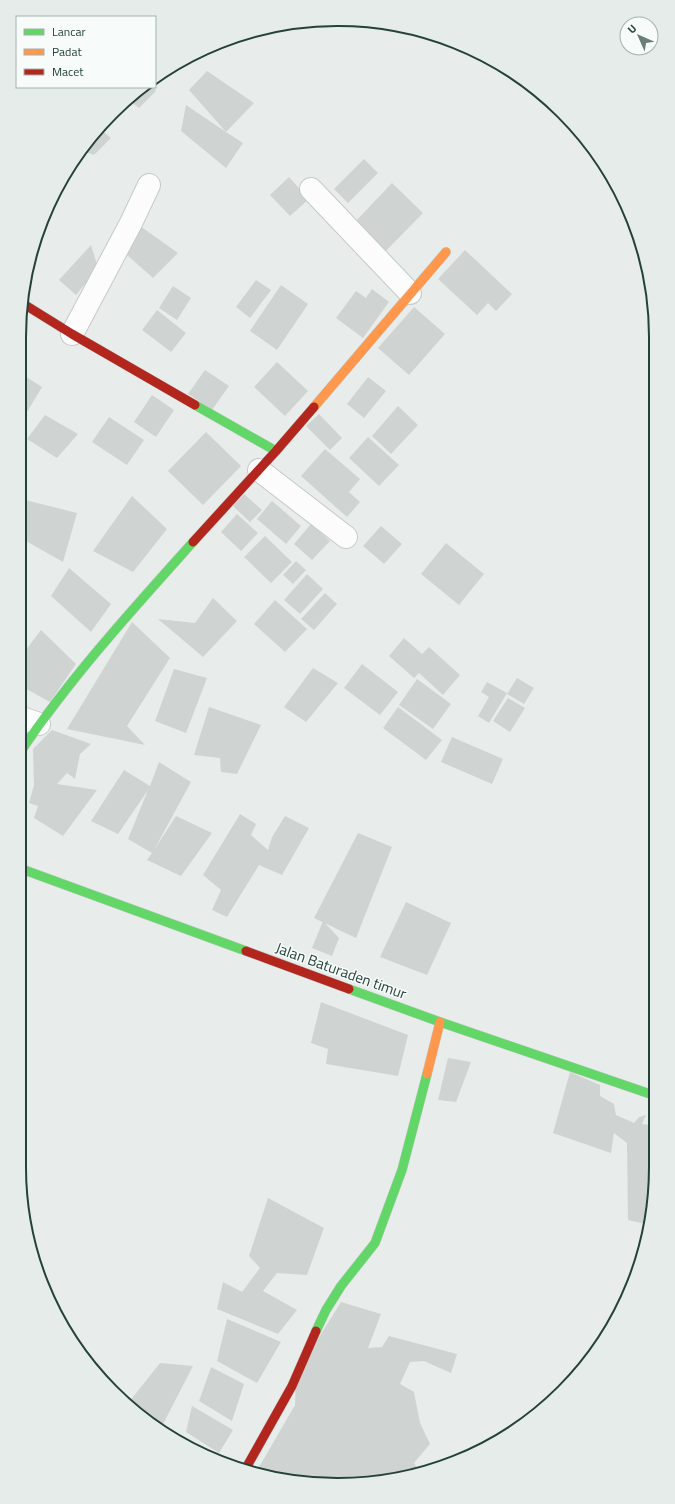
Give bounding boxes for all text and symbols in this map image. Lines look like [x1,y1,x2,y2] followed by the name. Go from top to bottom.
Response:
[16,16,156,88] legend
[619,16,659,56] north arrow
[624,21,640,37] text: U
[52,22,86,41] text: Lancar
[52,42,82,61] text: Padat
[52,62,84,81] text: Macet
[272,936,410,1005] street label: Jalan Baturaden timur

